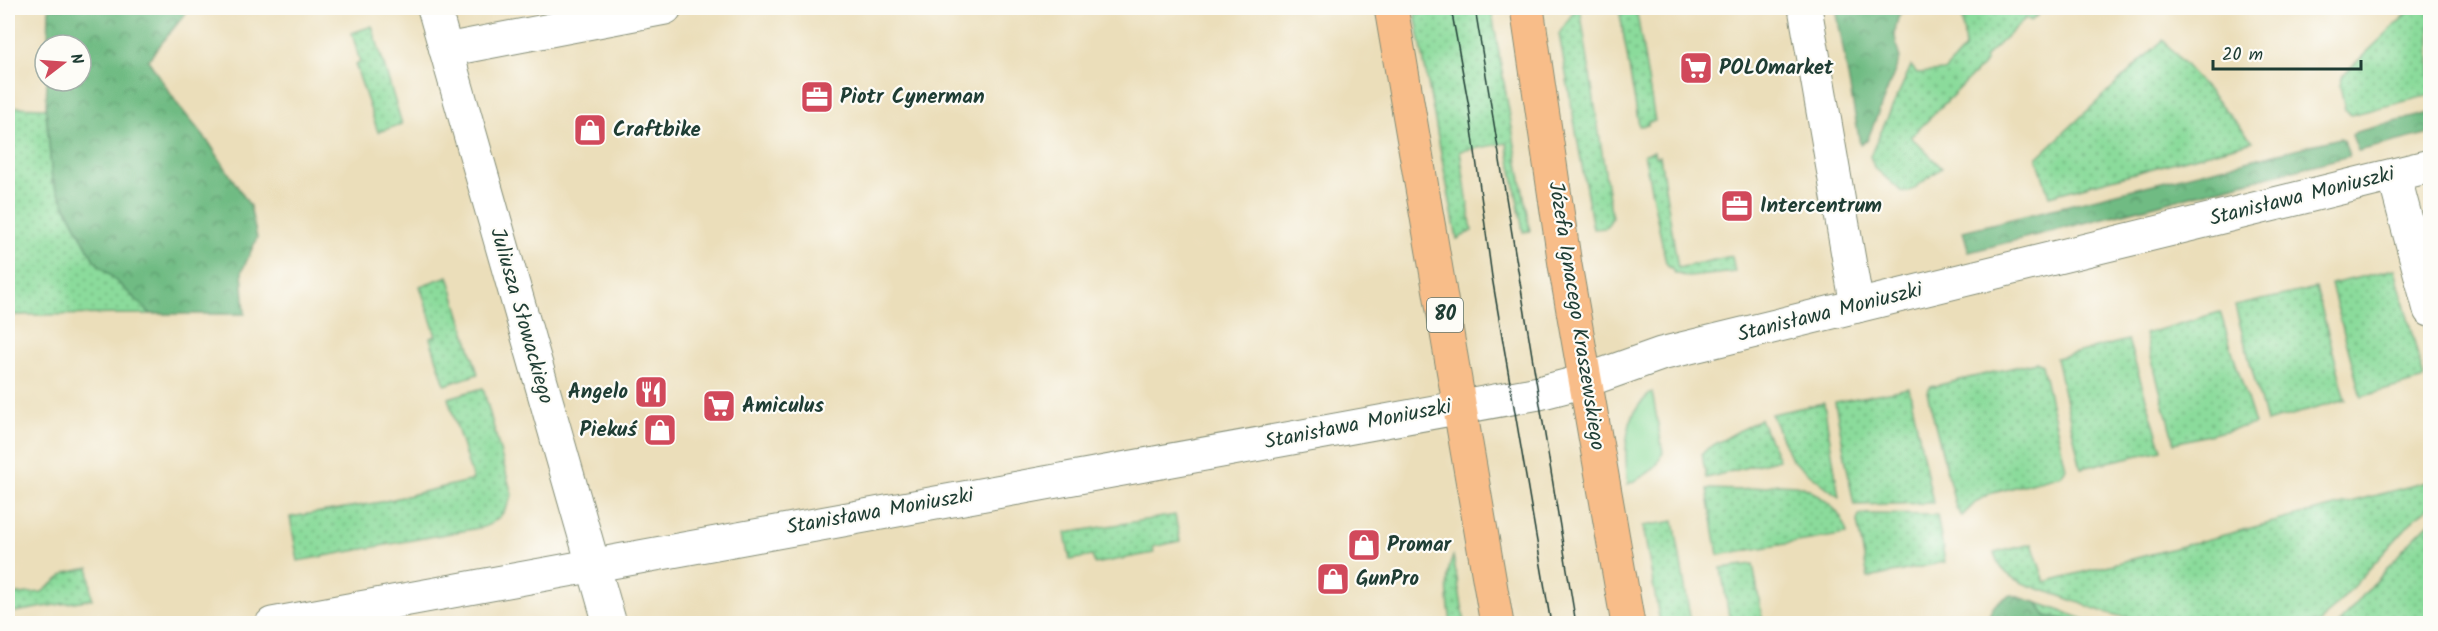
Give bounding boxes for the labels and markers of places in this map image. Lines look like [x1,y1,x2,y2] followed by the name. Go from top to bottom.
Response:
[1678,50,1714,86] supermarket icon: POLOmarket
[1719,52,1834,85] place label: POLOmarket
[799,79,835,115] office icon: Piotr Cynerman
[840,81,985,114] place label: Piotr Cynerman
[572,112,608,148] shop icon: Craftbike
[613,114,701,147] place label: Craftbike
[1719,188,1755,224] office icon: Intercentrum
[1760,190,1882,223] place label: Intercentrum
[633,374,669,410] restaurant icon: Angelo
[568,376,628,409] place label: Angelo
[701,388,737,424] supermarket icon: Amiculus
[742,390,824,423] place label: Amiculus
[642,412,678,448] shop icon: Piekuś
[579,414,638,447] place label: Piekuś
[1346,527,1382,563] shop icon: Promar
[1387,529,1453,562] place label: Promar
[1315,561,1351,597] shop icon: GunPro
[1356,563,1420,596] place label: GunPro

